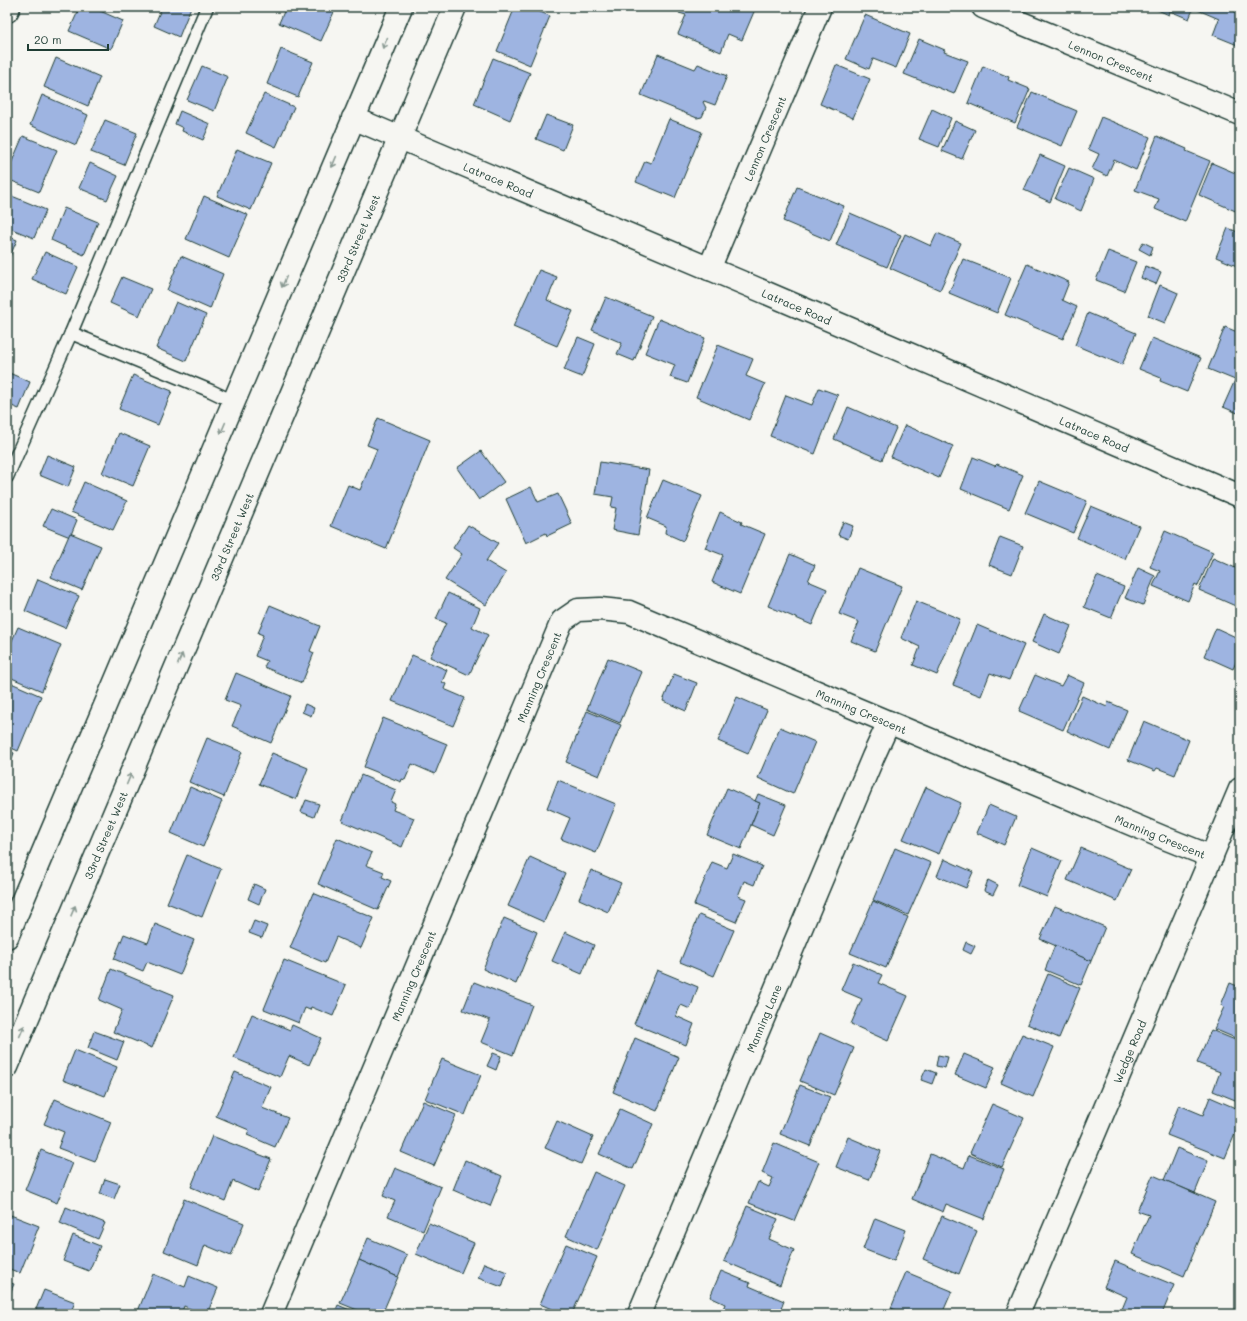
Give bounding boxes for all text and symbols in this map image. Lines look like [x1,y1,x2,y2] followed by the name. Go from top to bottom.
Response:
[28,26,108,52] scale bar
[34,31,62,47] text: 20 m
[381,36,388,48] one-way arrow
[1067,36,1156,85] street label: Lennon Crescent
[740,93,789,183] street label: Lennon Crescent
[330,156,337,168] one-way arrow
[461,158,536,201] street label: Latrace Road
[332,192,383,284] street label: 33rd Street West
[280,276,287,288] one-way arrow
[760,284,834,327] street label: Latrace Road
[1058,412,1132,455] street label: Latrace Road
[219,422,226,434] one-way arrow
[206,490,257,583] street label: 33rd Street West
[513,629,564,725] street label: Manning Crescent
[176,653,184,665] one-way arrow
[814,685,909,737] street label: Manning Crescent
[126,773,133,785] one-way arrow
[80,788,130,881] street label: 33rd Street West
[1113,811,1208,861] street label: Manning Crescent
[70,906,77,918] one-way arrow
[387,928,439,1023] street label: Manning Crescent
[742,981,784,1055] street label: Manning Lane
[1109,1017,1149,1086] street label: Wedge Road
[19,1025,26,1037] one-way arrow

